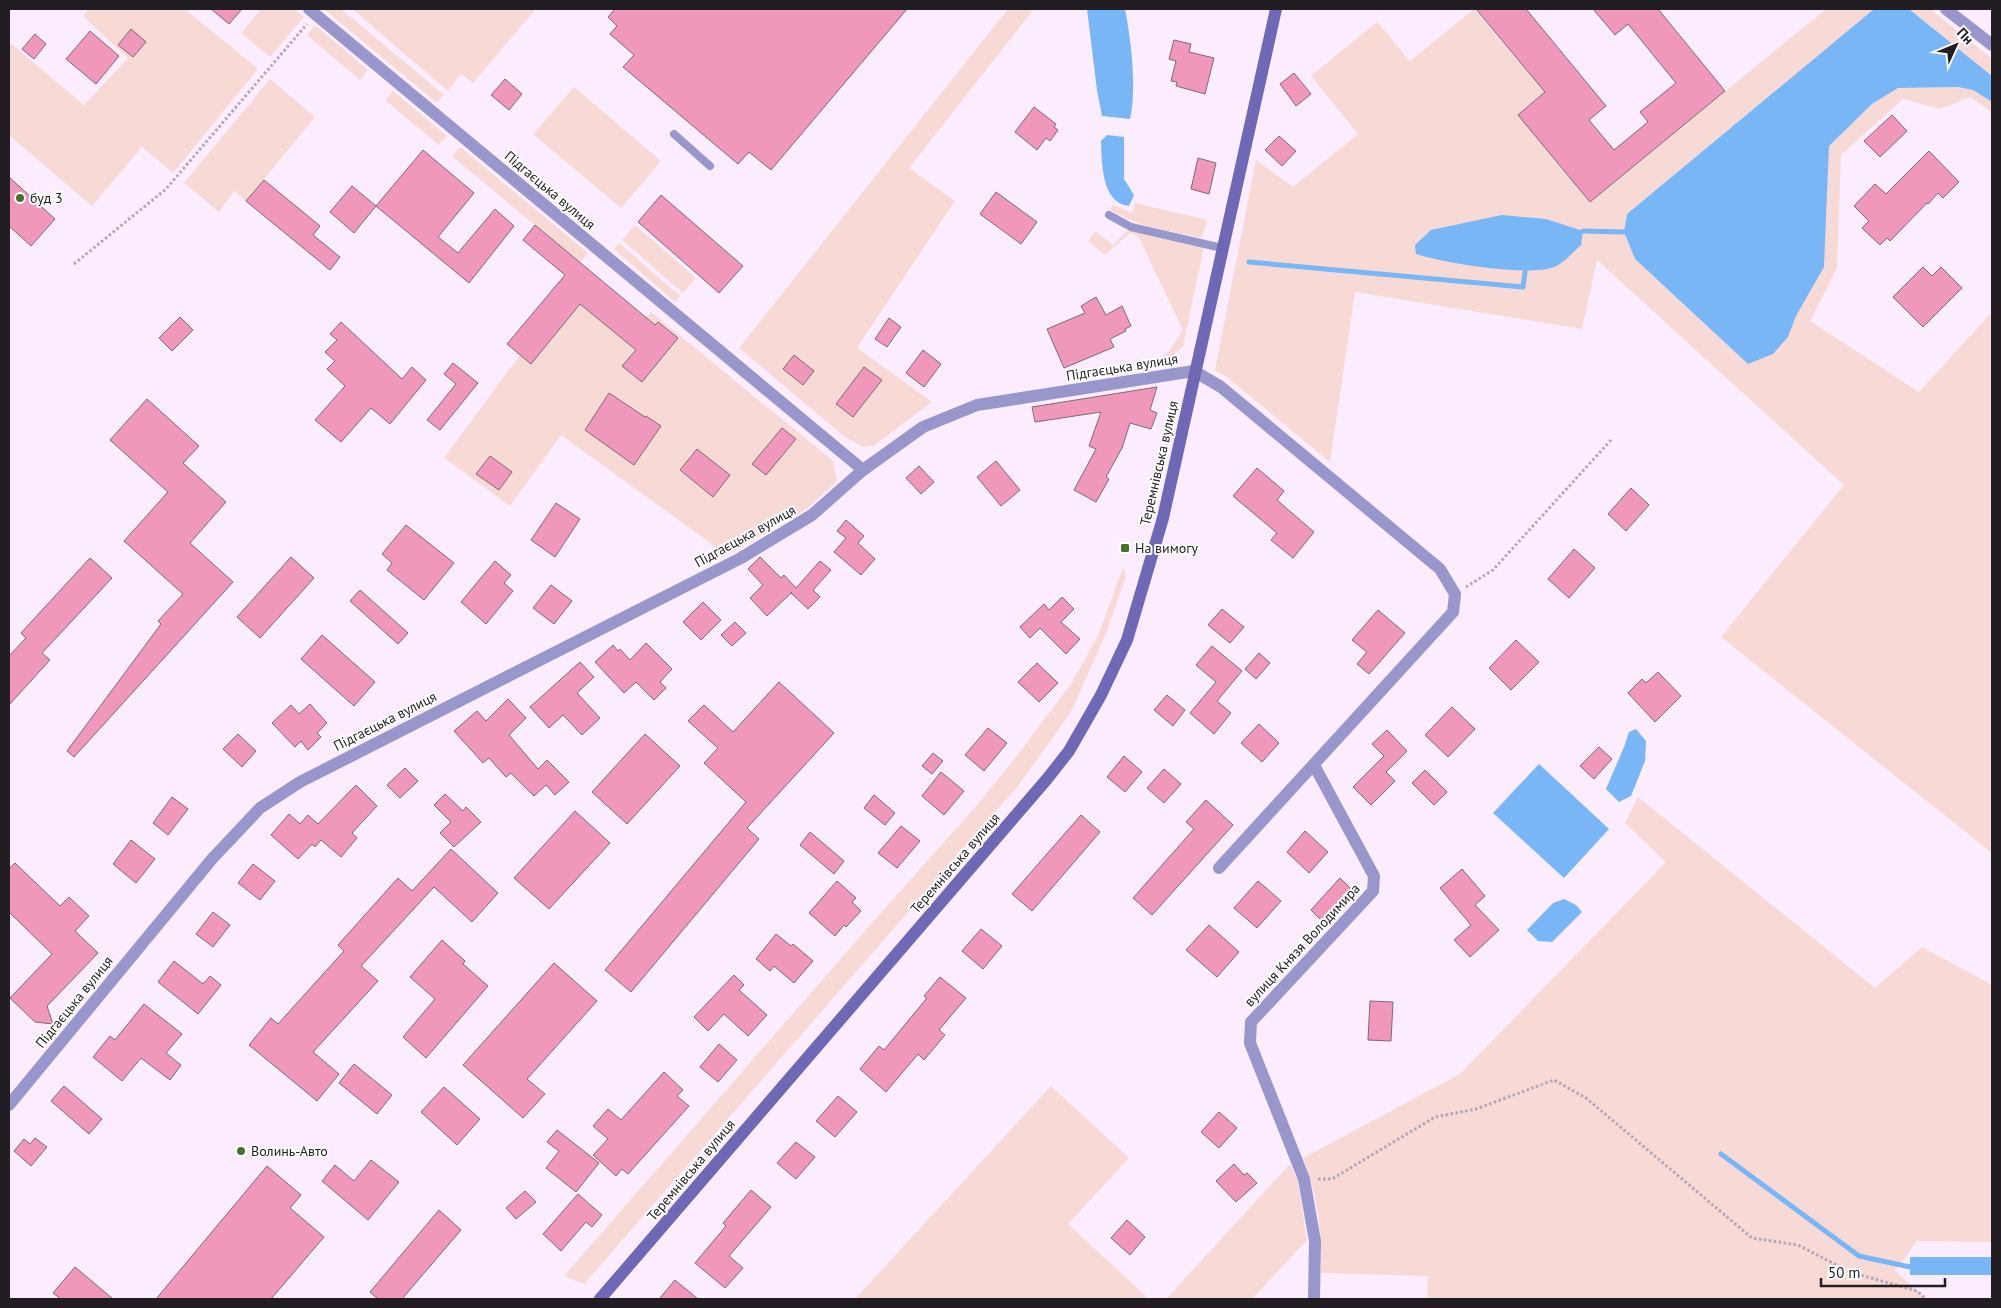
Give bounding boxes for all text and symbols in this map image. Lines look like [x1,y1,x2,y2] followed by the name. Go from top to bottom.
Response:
[1931,20,1981,70] north arrow
[1953,24,1978,48] text: Пн
[501,147,599,233] street label: Підгаєцька вулиця
[30,189,63,207] place label: буд 3
[14,192,26,204] marker: буд 3
[1065,349,1179,385] street label: Підгаєцька вулиця
[1136,399,1182,527] street label: Теремнівська вулиця
[691,501,799,571] street label: Підгаєцька вулиця
[1135,539,1198,557] place label: На вимогу
[1119,542,1131,554] marker: На вимогу
[331,687,439,755] street label: Підгаєцька вулиця
[906,809,1004,917] street label: Теремнівська вулиця
[1240,880,1364,1010] street label: вулиця Князя Володимира
[31,952,117,1052] street label: Підгаєцька вулиця
[643,1115,739,1225] street label: Теремнівська вулиця
[251,1142,328,1160] place label: Волинь-Авто
[235,1145,247,1157] marker: Волинь-Авто
[1821,1256,1945,1288] scale bar
[1828,1263,1861,1282] text: 50 m

